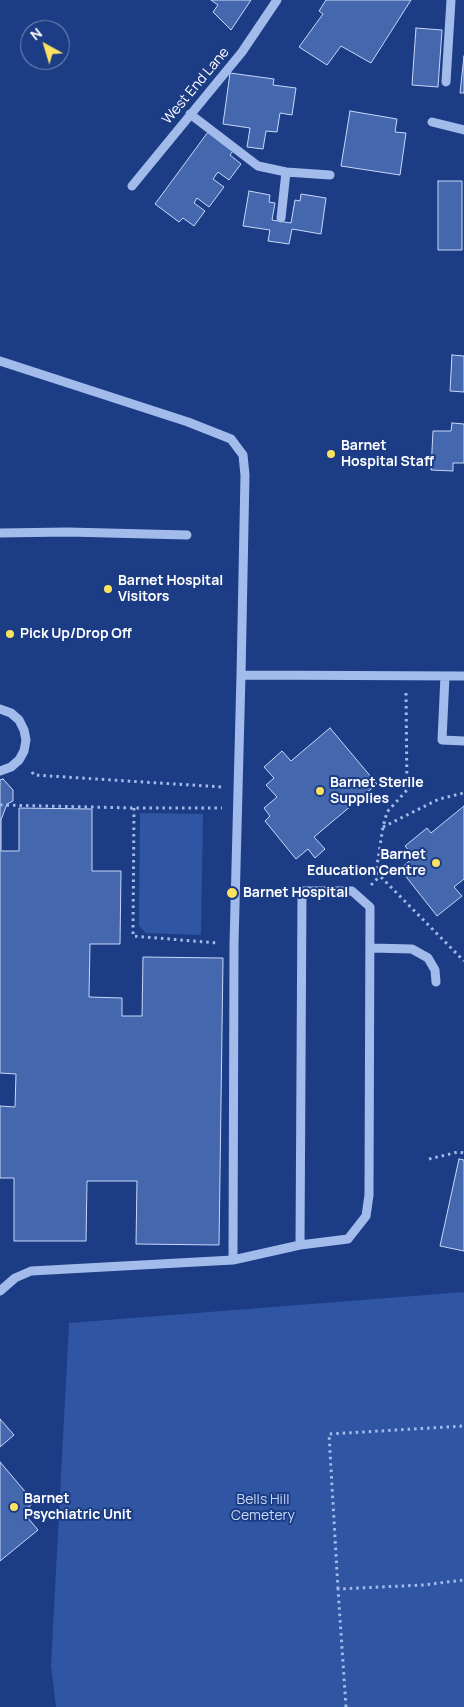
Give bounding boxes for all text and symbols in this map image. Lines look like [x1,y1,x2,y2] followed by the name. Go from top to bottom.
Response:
[20,20,70,70] north arrow
[26,23,46,44] text: N
[159,44,233,128] street label: West End Lane
[341,438,434,471] place label: Barnet Hospital Staff
[325,448,337,460] marker: Barnet Hospital Staff
[118,573,223,606] place label: Barnet Hospital Visitors
[102,583,114,595] marker: Barnet Hospital Visitors
[20,626,132,642] place label: Pick Up/Drop Off
[4,628,16,640] marker: Pick Up/Drop Off
[330,775,424,808] place label: Barnet Sterile Supplies
[314,785,326,797] marker: Barnet Sterile Supplies
[307,847,426,880] place label: Barnet Education Centre
[430,857,442,869] marker: Barnet Education Centre
[243,885,348,901] place label: Barnet Hospital
[225,886,239,900] marker: Barnet Hospital
[24,1491,132,1524] place label: Barnet Psychiatric Unit
[231,1492,295,1524] park label: Bells Hill Cemetery
[8,1501,20,1513] marker: Barnet Psychiatric Unit

